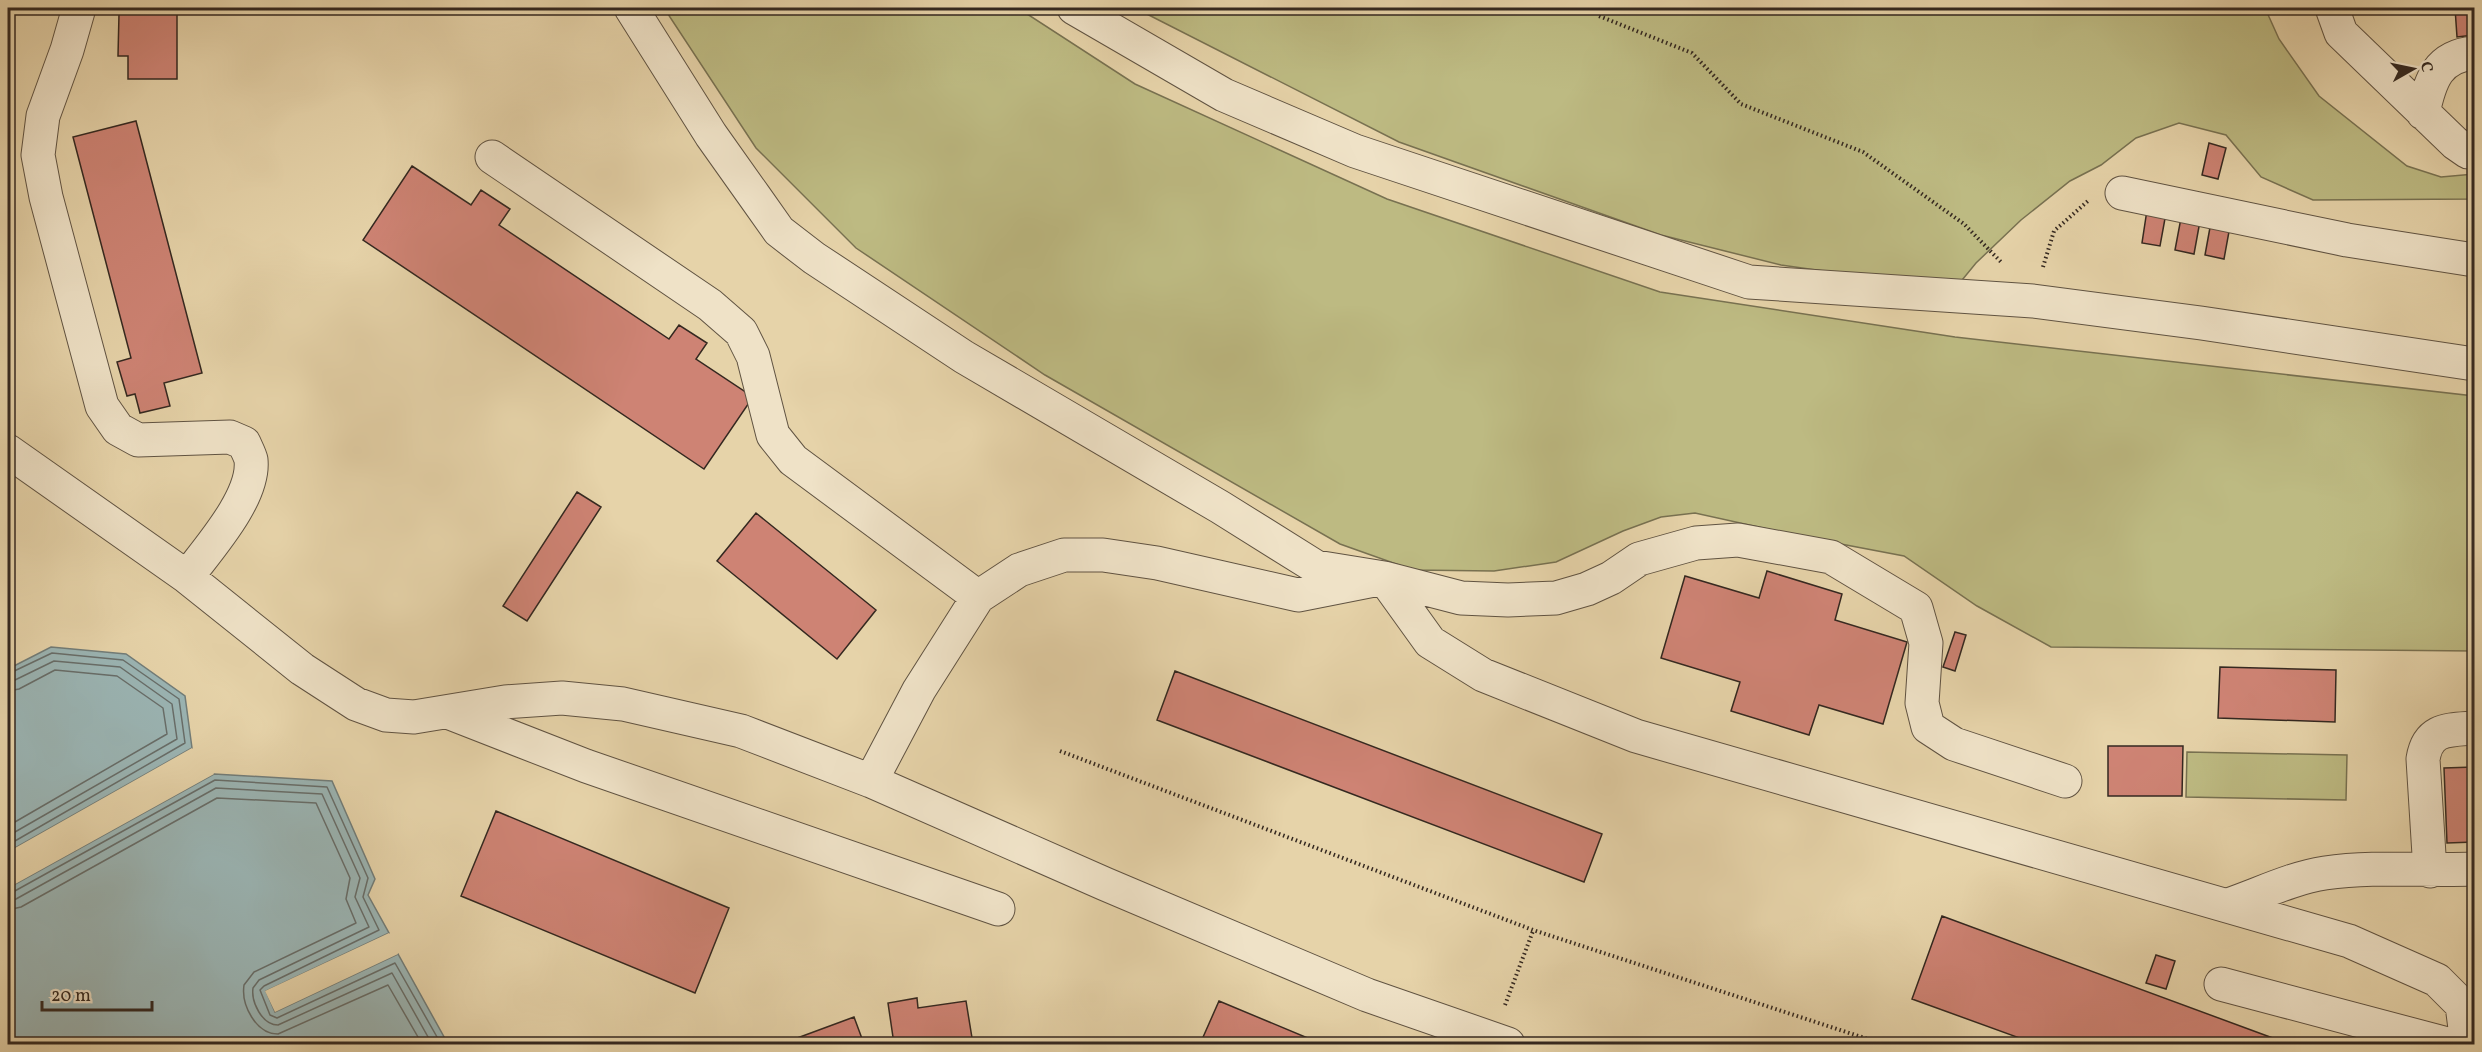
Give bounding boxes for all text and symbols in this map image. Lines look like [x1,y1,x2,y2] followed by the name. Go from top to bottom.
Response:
[2383,39,2443,99] north arrow
[2414,60,2438,74] text: С
[42,974,152,1012] scale bar
[51,984,91,1009] text: 20 m

